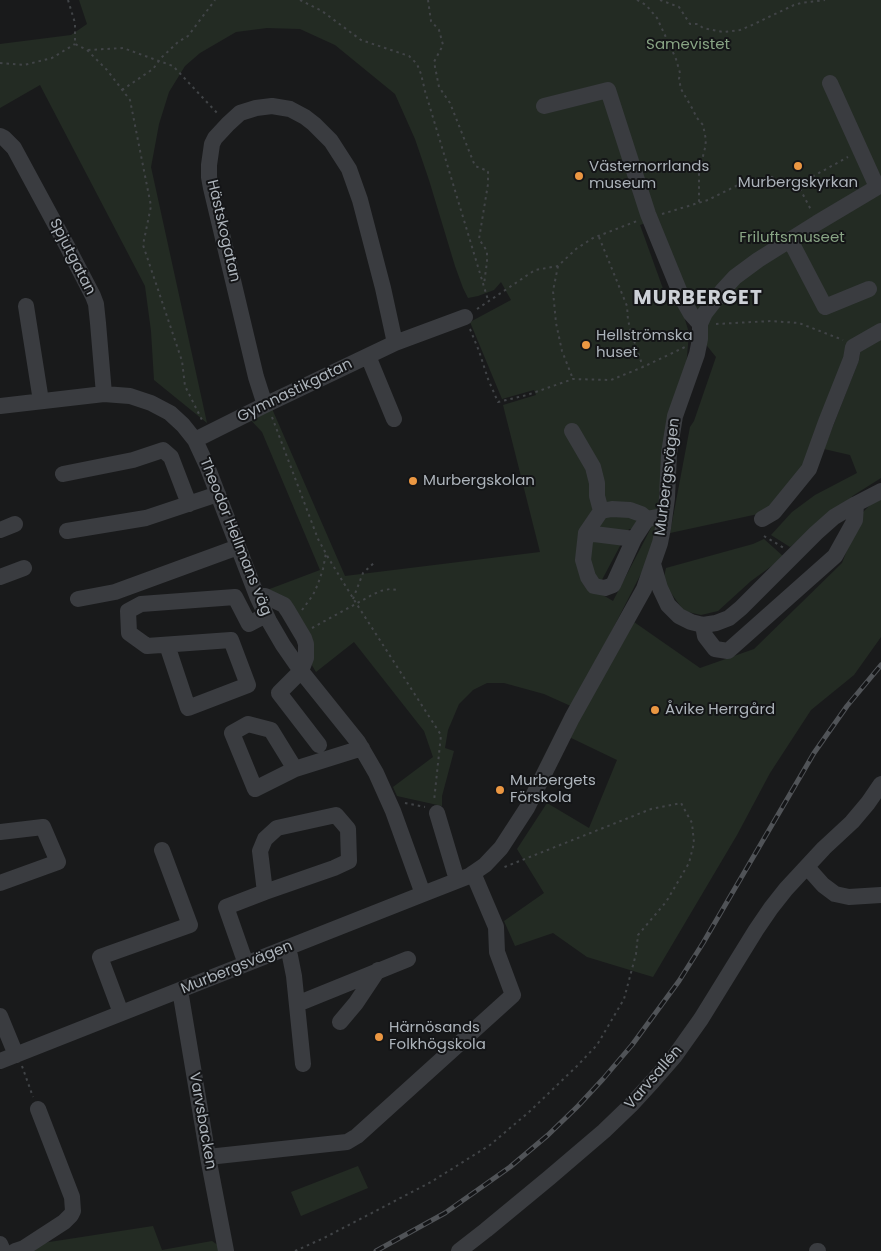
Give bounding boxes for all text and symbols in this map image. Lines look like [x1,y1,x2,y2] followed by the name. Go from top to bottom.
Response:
[646,36,730,54] park label: Samevistet
[589,158,709,193] place label: Västernorrlands museum
[792,160,804,172] marker: Murbergskyrkan
[573,170,585,182] marker: Västernorrlands museum
[738,174,858,192] place label: Murbergskyrkan
[202,178,244,284] street label: Hästskogatan
[45,216,99,298] street label: Spjutgatan
[739,229,845,247] park label: Friluftsmuseet
[632,287,764,311] district label: MURBERGET
[596,327,693,362] place label: Hellströmska huset
[580,339,592,351] marker: Hellströmska huset
[235,355,355,427] street label: Gymnastikgatan
[652,417,684,537] street label: Murbergsvägen
[195,455,275,619] street label: Theodor Hellmans väg
[423,472,535,490] place label: Murbergskolan
[407,475,419,487] marker: Murbergskolan
[665,701,775,719] place label: Åvike Herrgård
[649,704,661,716] marker: Åvike Herrgård
[510,772,596,807] place label: Murbergets Förskola
[494,784,506,796] marker: Murbergets Förskola
[179,937,295,999] street label: Murbergsvägen
[389,1019,486,1054] place label: Härnösands Folkhögskola
[373,1031,385,1043] marker: Härnösands Folkhögskola
[621,1042,687,1114] street label: Varvsallén
[185,1071,219,1171] street label: Varvsbacken

